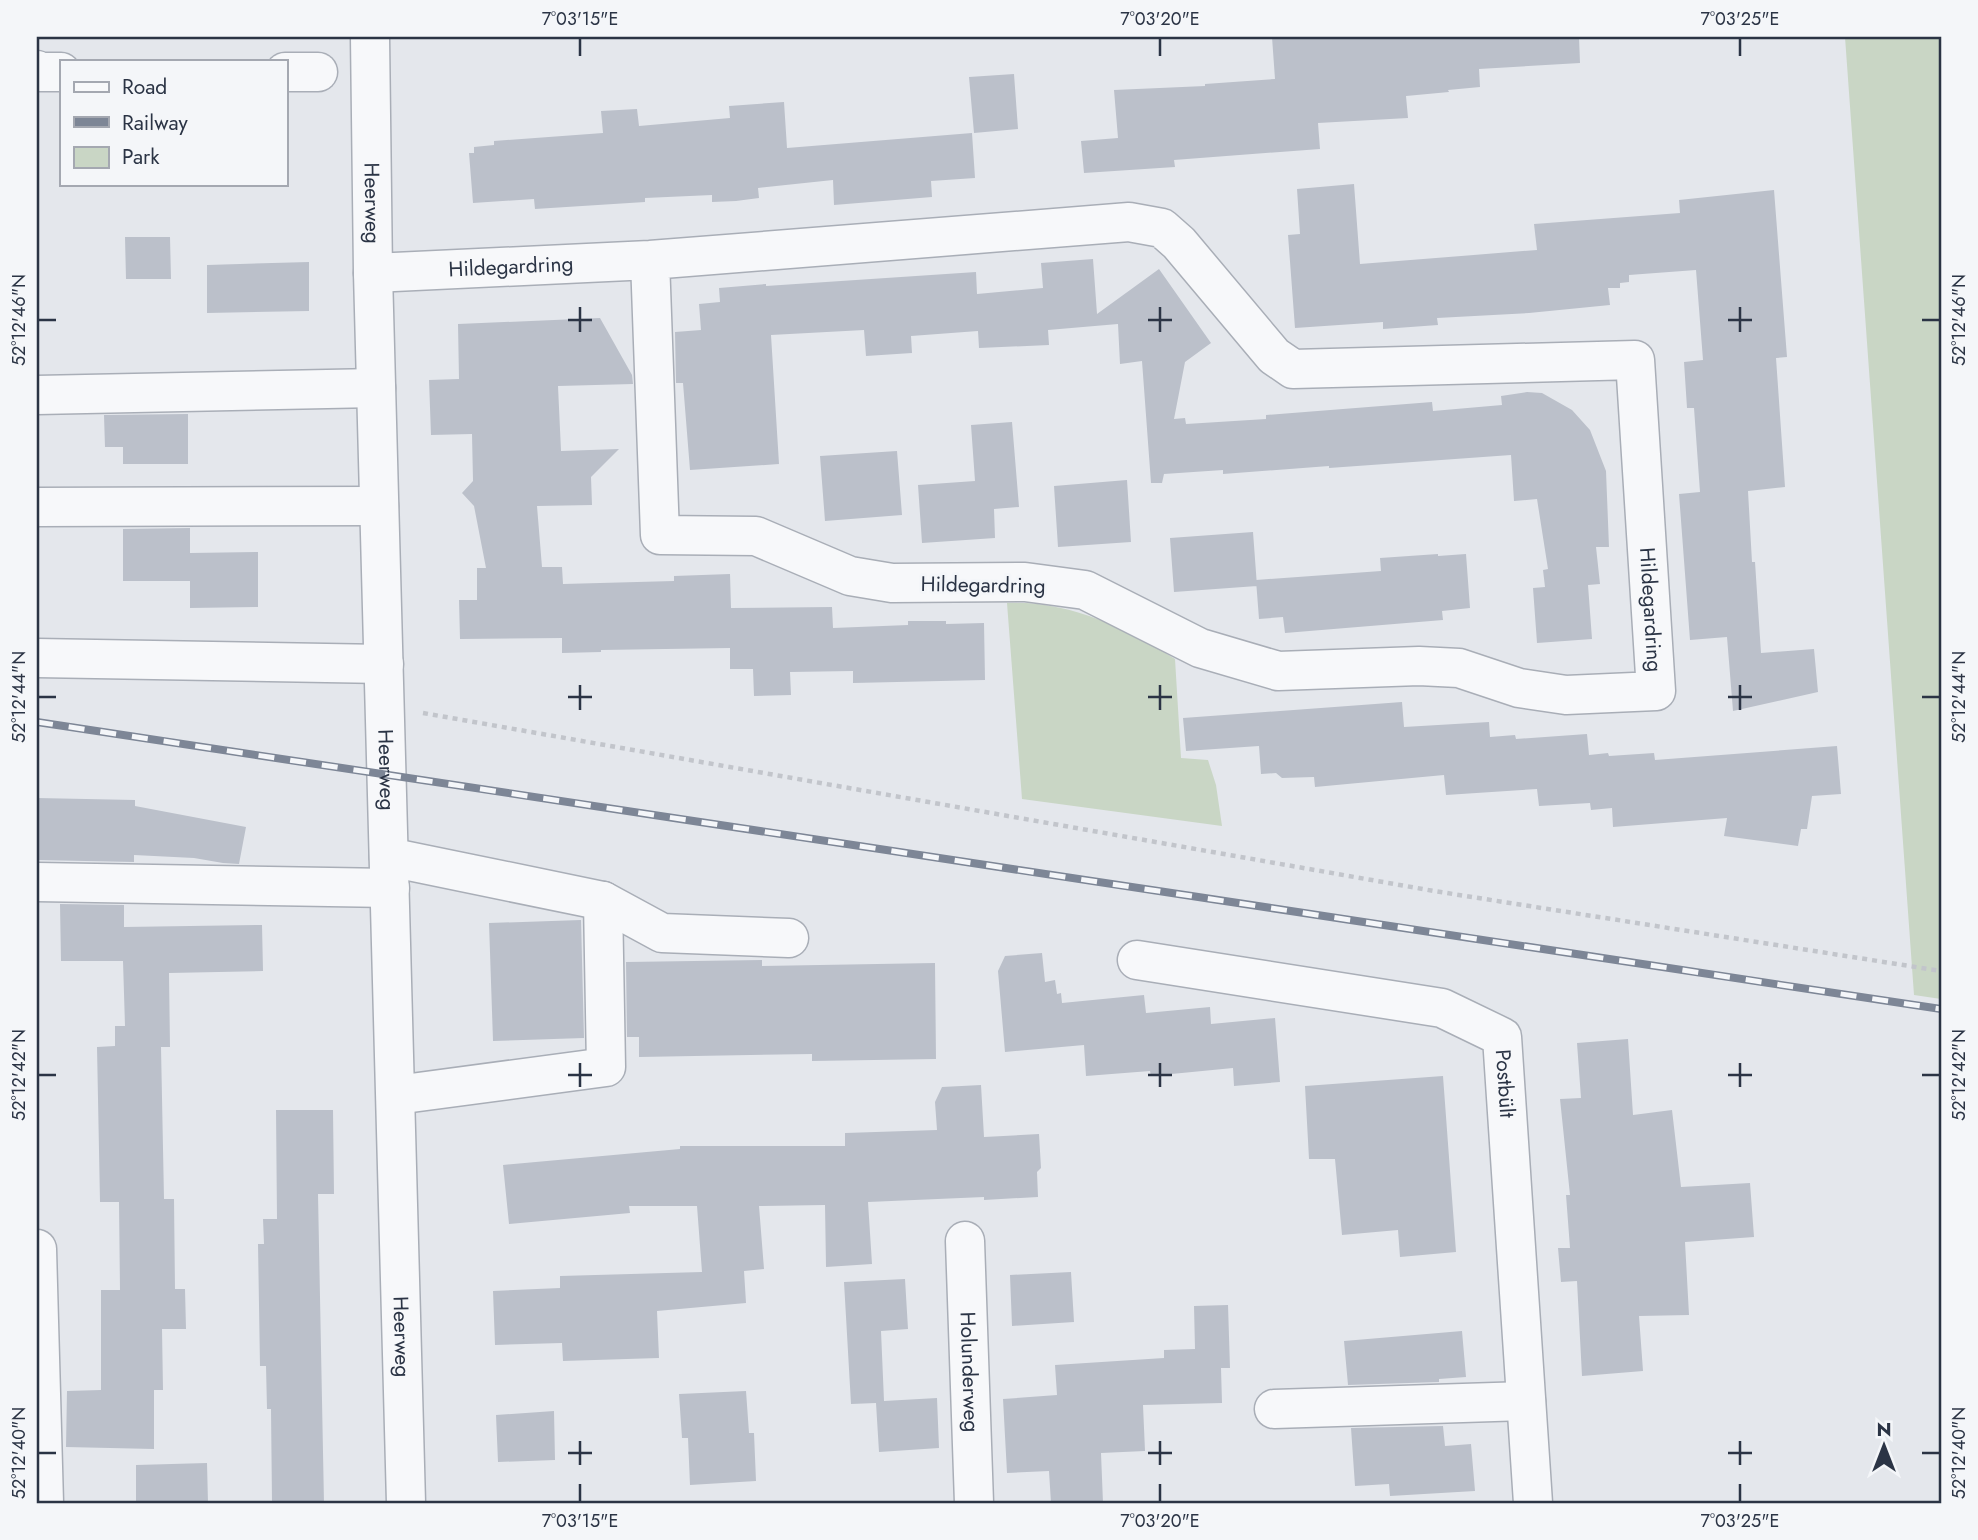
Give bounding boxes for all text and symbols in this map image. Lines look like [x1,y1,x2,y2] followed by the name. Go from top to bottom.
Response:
[542,6,618,32] text: 7°03'15"E
[1120,6,1200,32] text: 7°03'20"E
[1701,6,1779,32] text: 7°03'25"E
[60,60,287,186] legend
[122,72,167,102] text: Road
[122,108,188,138] text: Railway
[122,142,160,172] text: Park
[357,162,388,244] street label: Heerweg
[448,249,574,284] street label: Hildegardring
[6,274,32,366] text: 52°12'46"N
[1946,274,1972,366] text: 52°12'46"N
[1632,546,1670,673] street label: Hildegardring
[920,569,1046,601] street label: Hildegardring
[6,651,32,743] text: 52°12'44"N
[1946,651,1972,743] text: 52°12'44"N
[370,729,402,811] street label: Heerweg
[6,1029,32,1121] text: 52°12'42"N
[1946,1029,1972,1121] text: 52°12'42"N
[1488,1048,1522,1119] street label: Postbült
[385,1296,418,1378] street label: Heerweg
[952,1311,987,1433] street label: Holunderweg
[6,1407,32,1499] text: 52°12'40"N
[1946,1407,1972,1499] text: 52°12'40"N
[1848,1410,1918,1480] north arrow
[1876,1416,1892,1443] text: N
[542,1508,618,1534] text: 7°03'15"E
[1120,1508,1200,1534] text: 7°03'20"E
[1701,1508,1779,1534] text: 7°03'25"E

